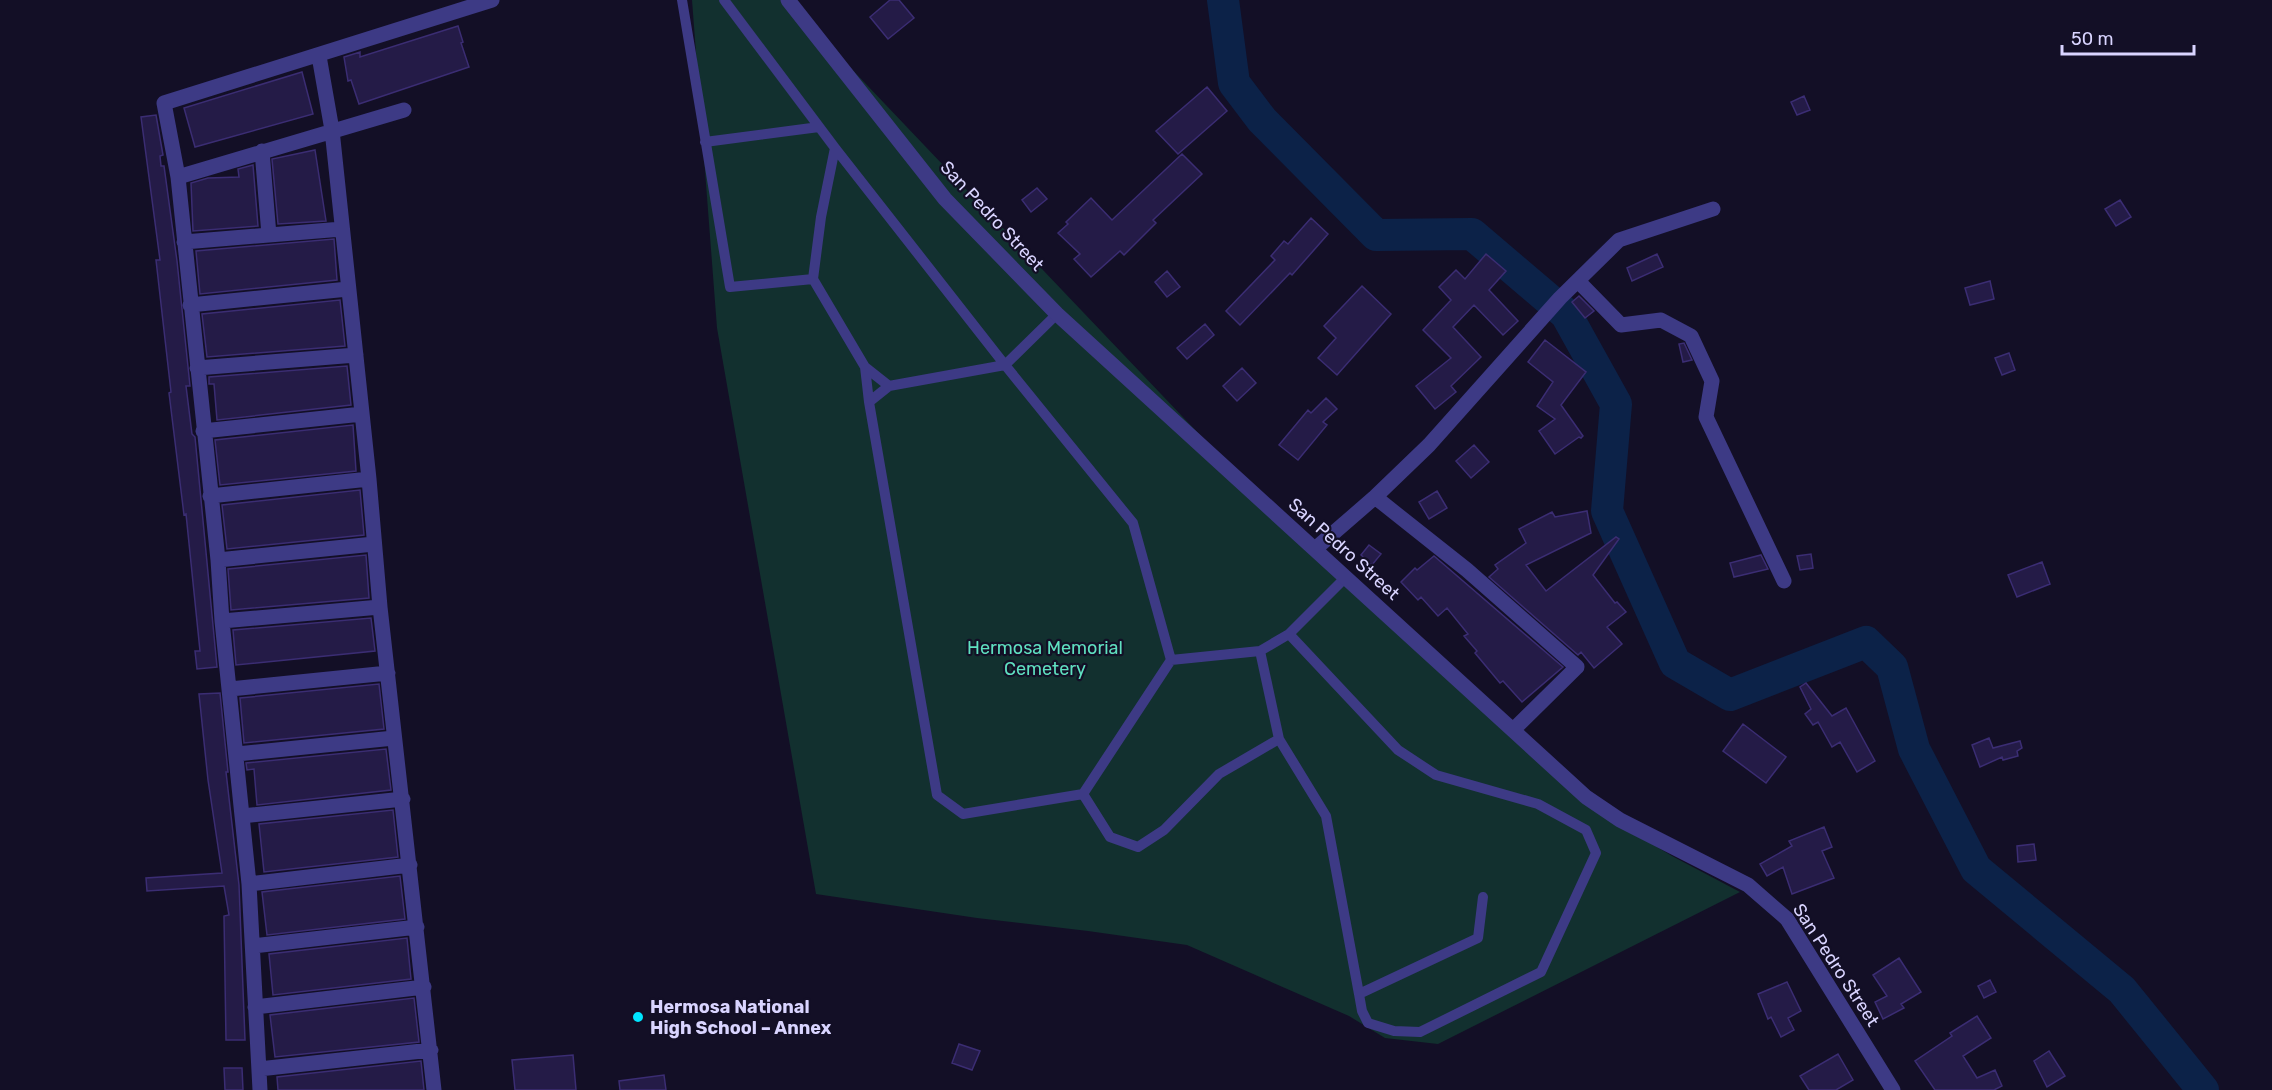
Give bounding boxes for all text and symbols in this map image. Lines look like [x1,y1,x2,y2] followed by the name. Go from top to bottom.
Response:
[2062,18,2194,56] scale bar
[2071,28,2114,50] text: 50 m
[935,157,1049,275] street label: San Pedro Street
[1284,493,1404,605] street label: San Pedro Street
[967,637,1123,680] park label: Hermosa Memorial Cemetery
[1788,899,1884,1031] street label: San Pedro Street
[650,996,832,1039] place label: Hermosa National High School – Annex
[631,1010,645,1024] marker: Hermosa National High School – Annex

